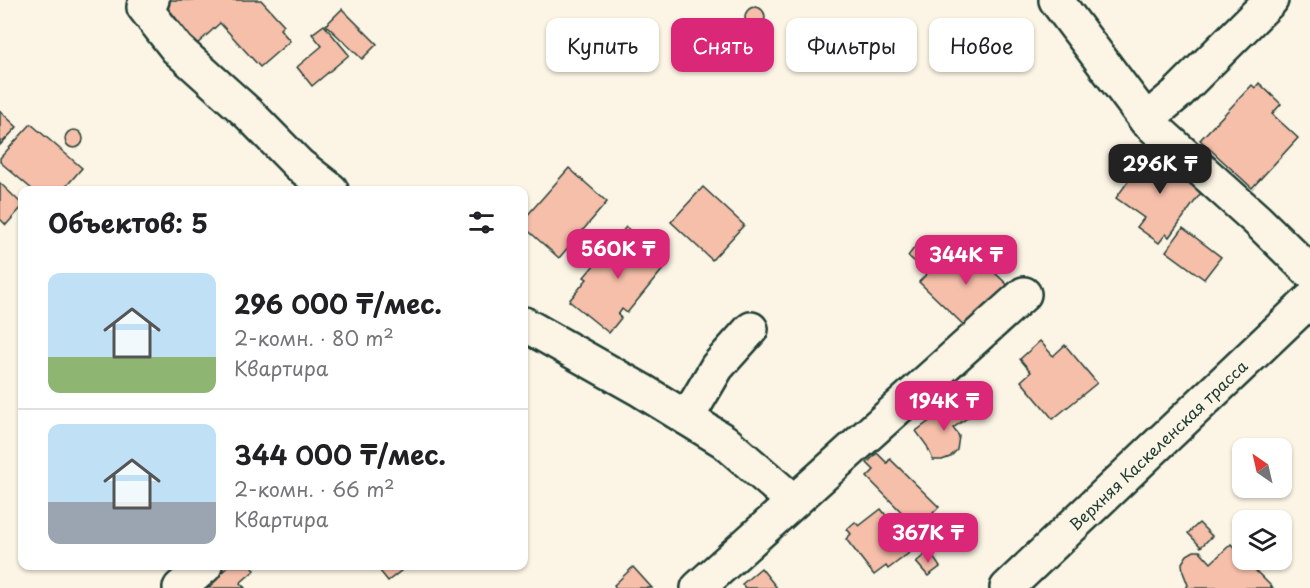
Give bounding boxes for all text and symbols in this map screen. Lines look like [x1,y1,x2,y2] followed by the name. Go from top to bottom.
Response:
[546,18,659,72] chip: Купить
[671,18,774,72] chip: Снять
[786,18,917,72] chip: Фильтры
[929,18,1034,72] chip: Новое
[1111,144,1209,195] pin: 296K ₸
[1123,148,1197,178] text: 296K ₸
[48,203,208,242] text: Объектов: 5
[465,206,498,239] icon: filters
[569,229,667,280] pin: 560K ₸
[581,233,655,263] text: 560K ₸
[917,235,1015,286] pin: 344K ₸
[929,239,1003,269] text: 344K ₸
[234,284,442,323] text: 296 000 ₸/мес.
[96,297,168,369] icon: home
[234,323,394,353] text: 2-комн. · 80 m²
[234,353,328,383] text: Квартира
[1063,354,1252,535] street label: Верхняя Каскеленская трасса
[895,381,993,432] pin: 194K ₸
[909,385,979,415] text: 194K ₸
[234,435,446,474] text: 344 000 ₸/мес.
[1232,438,1292,498] north arrow
[1232,438,1292,570] map controls
[96,448,168,520] icon: home
[234,474,395,504] text: 2-комн. · 66 m²
[234,504,328,534] text: Квартира
[1232,510,1292,570] button: layers
[879,513,977,564] pin: 367K ₸
[892,517,964,547] text: 367K ₸

